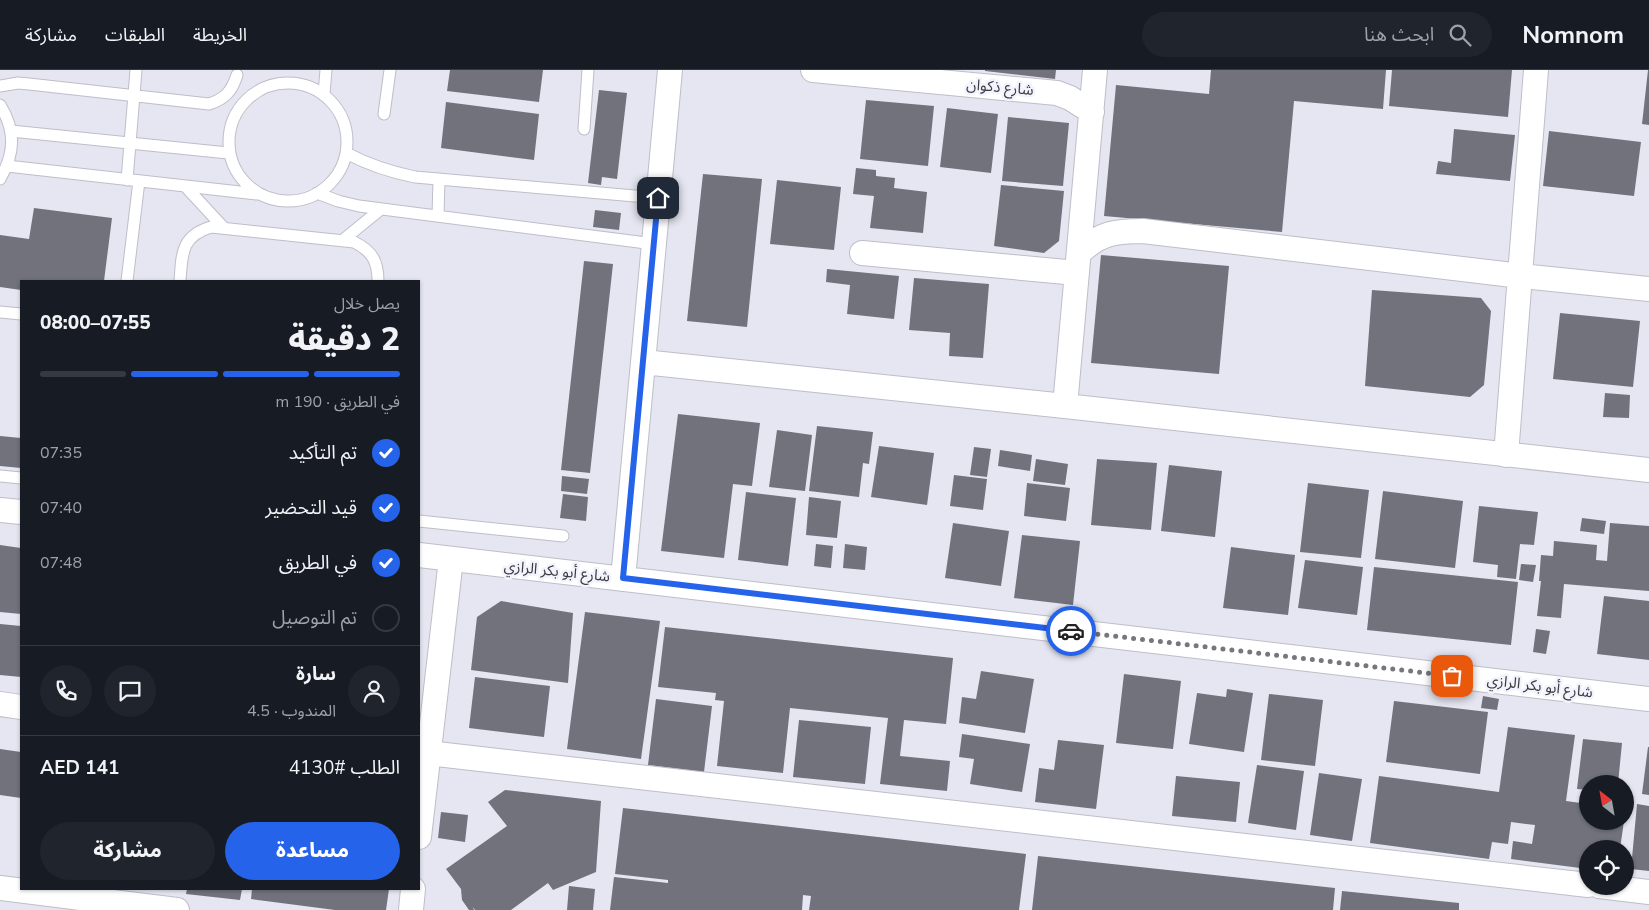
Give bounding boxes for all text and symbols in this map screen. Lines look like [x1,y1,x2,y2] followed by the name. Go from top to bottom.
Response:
[1142,12,1492,57] search box
[1522,19,1624,51] text: Nomnom
[1446,21,1474,49] icon: search
[1364,22,1434,48] text: ابحث هنا
[25,23,77,47] text: مشاركة
[105,23,165,47] text: الطبقات
[193,23,247,47] text: الخريطة
[965,74,1035,102] street label: شارع ذكوان
[637,177,679,219] pin
[644,184,672,212] icon: home
[334,293,400,315] text: يصل خلال
[40,310,151,336] text: 07:55–08:00
[288,318,400,361] text: 2 دقيقة
[276,391,400,413] text: في الطريق · 190 m
[372,439,400,467] icon: check
[289,440,357,466] text: تم التأكيد
[40,442,82,464] text: 07:35
[372,494,400,522] icon: check
[265,495,357,521] text: قيد التحضير
[40,497,82,519] text: 07:40
[372,549,400,577] icon: check
[279,550,357,576] text: في الطريق
[40,552,82,574] text: 07:48
[503,555,611,589] street label: شارع أبو بكر الرازي
[272,605,357,631] text: تم التوصيل
[1046,606,1096,656] courier
[1057,617,1085,645] icon: car
[1431,655,1473,697] pin
[296,661,336,687] text: سارة
[1438,662,1466,690] icon: bag
[40,665,92,717] button: phone
[104,665,156,717] button: chat
[348,665,400,717] button: person
[1486,670,1594,704] street label: شارع أبو بكر الرازي
[247,700,336,722] text: المندوب · 4.5
[40,755,119,781] text: AED 141
[289,755,400,781] text: الطلب #4130
[1579,775,1634,830] north arrow
[1579,775,1634,895] map controls
[40,822,215,880] button: مشاركة
[225,822,400,880] button: مساعدة
[1579,840,1634,895] button: locate

